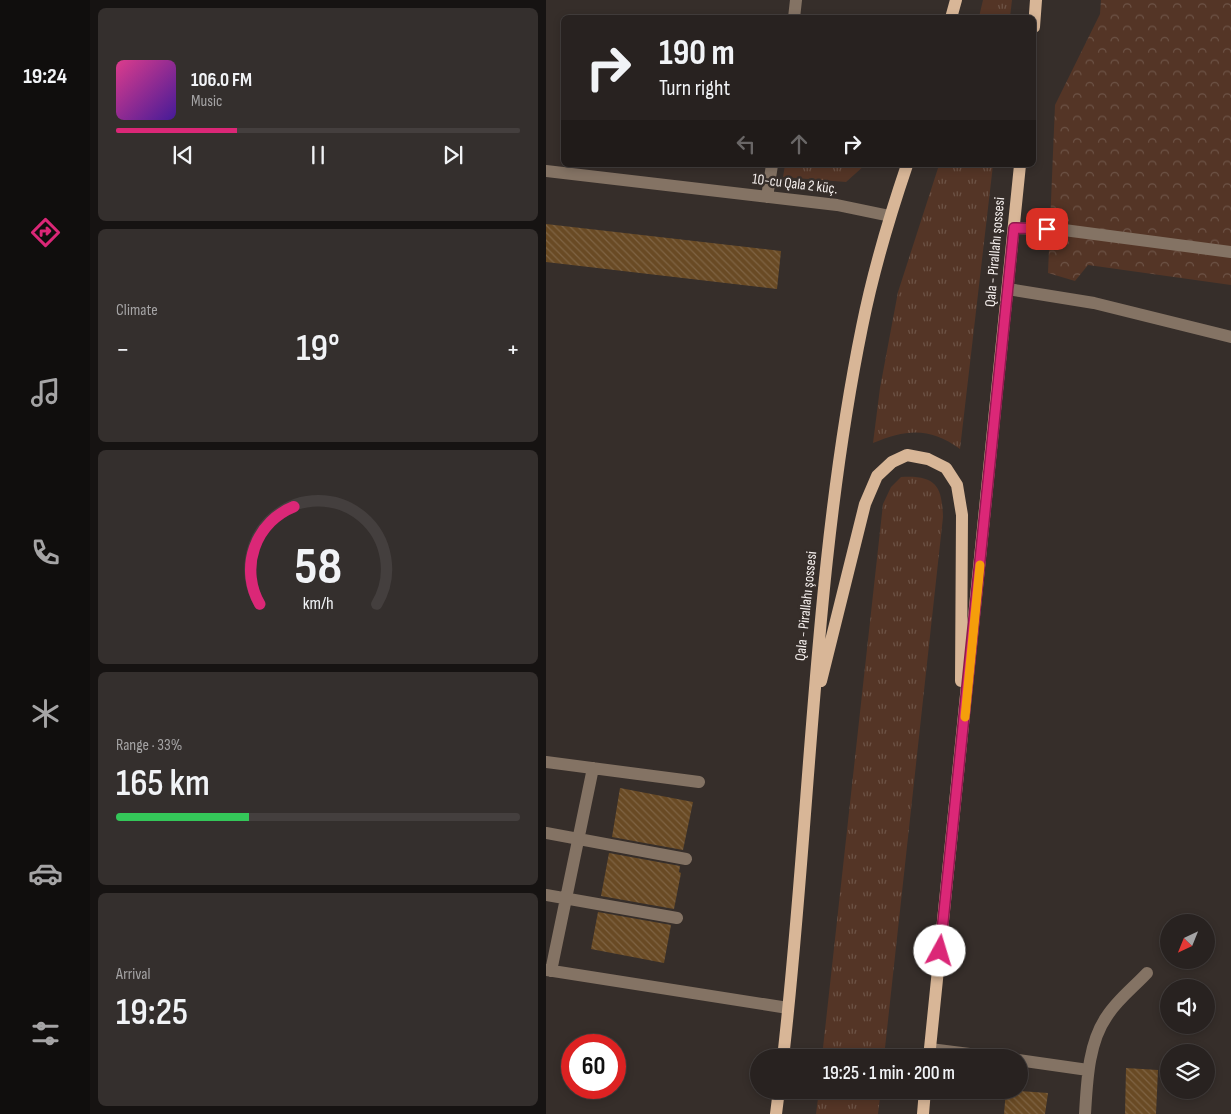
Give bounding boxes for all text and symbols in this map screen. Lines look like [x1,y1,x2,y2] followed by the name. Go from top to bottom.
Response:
[659,32,735,75] text: 190 m
[576,35,641,100] icon: right
[23,63,67,90] text: 19:24
[191,69,252,92] text: 106.0 FM
[659,75,730,102] text: Turn right
[191,92,222,111] text: Music
[732,130,760,158] icon: left
[785,130,813,158] icon: ahead
[838,130,866,158] icon: right
[169,141,197,169] icon: previous
[304,141,332,169] icon: pause
[439,141,467,169] icon: next
[751,169,839,199] street label: 10-cu Qala 2 küç.
[981,196,1009,308] street label: Qala - Pirallahı şossesi
[1026,208,1068,250] pin
[28,215,63,250] icon: directions
[1033,215,1061,243] icon: arrive
[116,301,158,320] text: Climate
[296,326,340,371] text: 19°
[116,333,130,366] text: −
[506,333,520,366] text: +
[28,375,63,410] icon: music
[28,535,63,570] icon: phone
[294,536,342,599] text: 58
[791,550,821,662] street label: Qala - Pirallahı şossesi
[303,593,333,614] text: km/h
[28,696,63,731] icon: climate
[116,736,182,755] text: Range · 33%
[116,761,210,806] text: 165 km
[28,856,63,891] icon: car
[1160,914,1215,969] north arrow
[1160,914,1215,1099] map controls
[913,924,965,976] position arrow
[116,965,150,984] text: Arrival
[1160,979,1215,1034] button: sound
[116,990,188,1035] text: 19:25
[28,1016,63,1051] icon: filters
[561,1034,626,1099] speed limit sign: 60
[1160,1044,1215,1099] button: layers
[823,1062,955,1085] text: 19:25 · 1 min · 200 m

